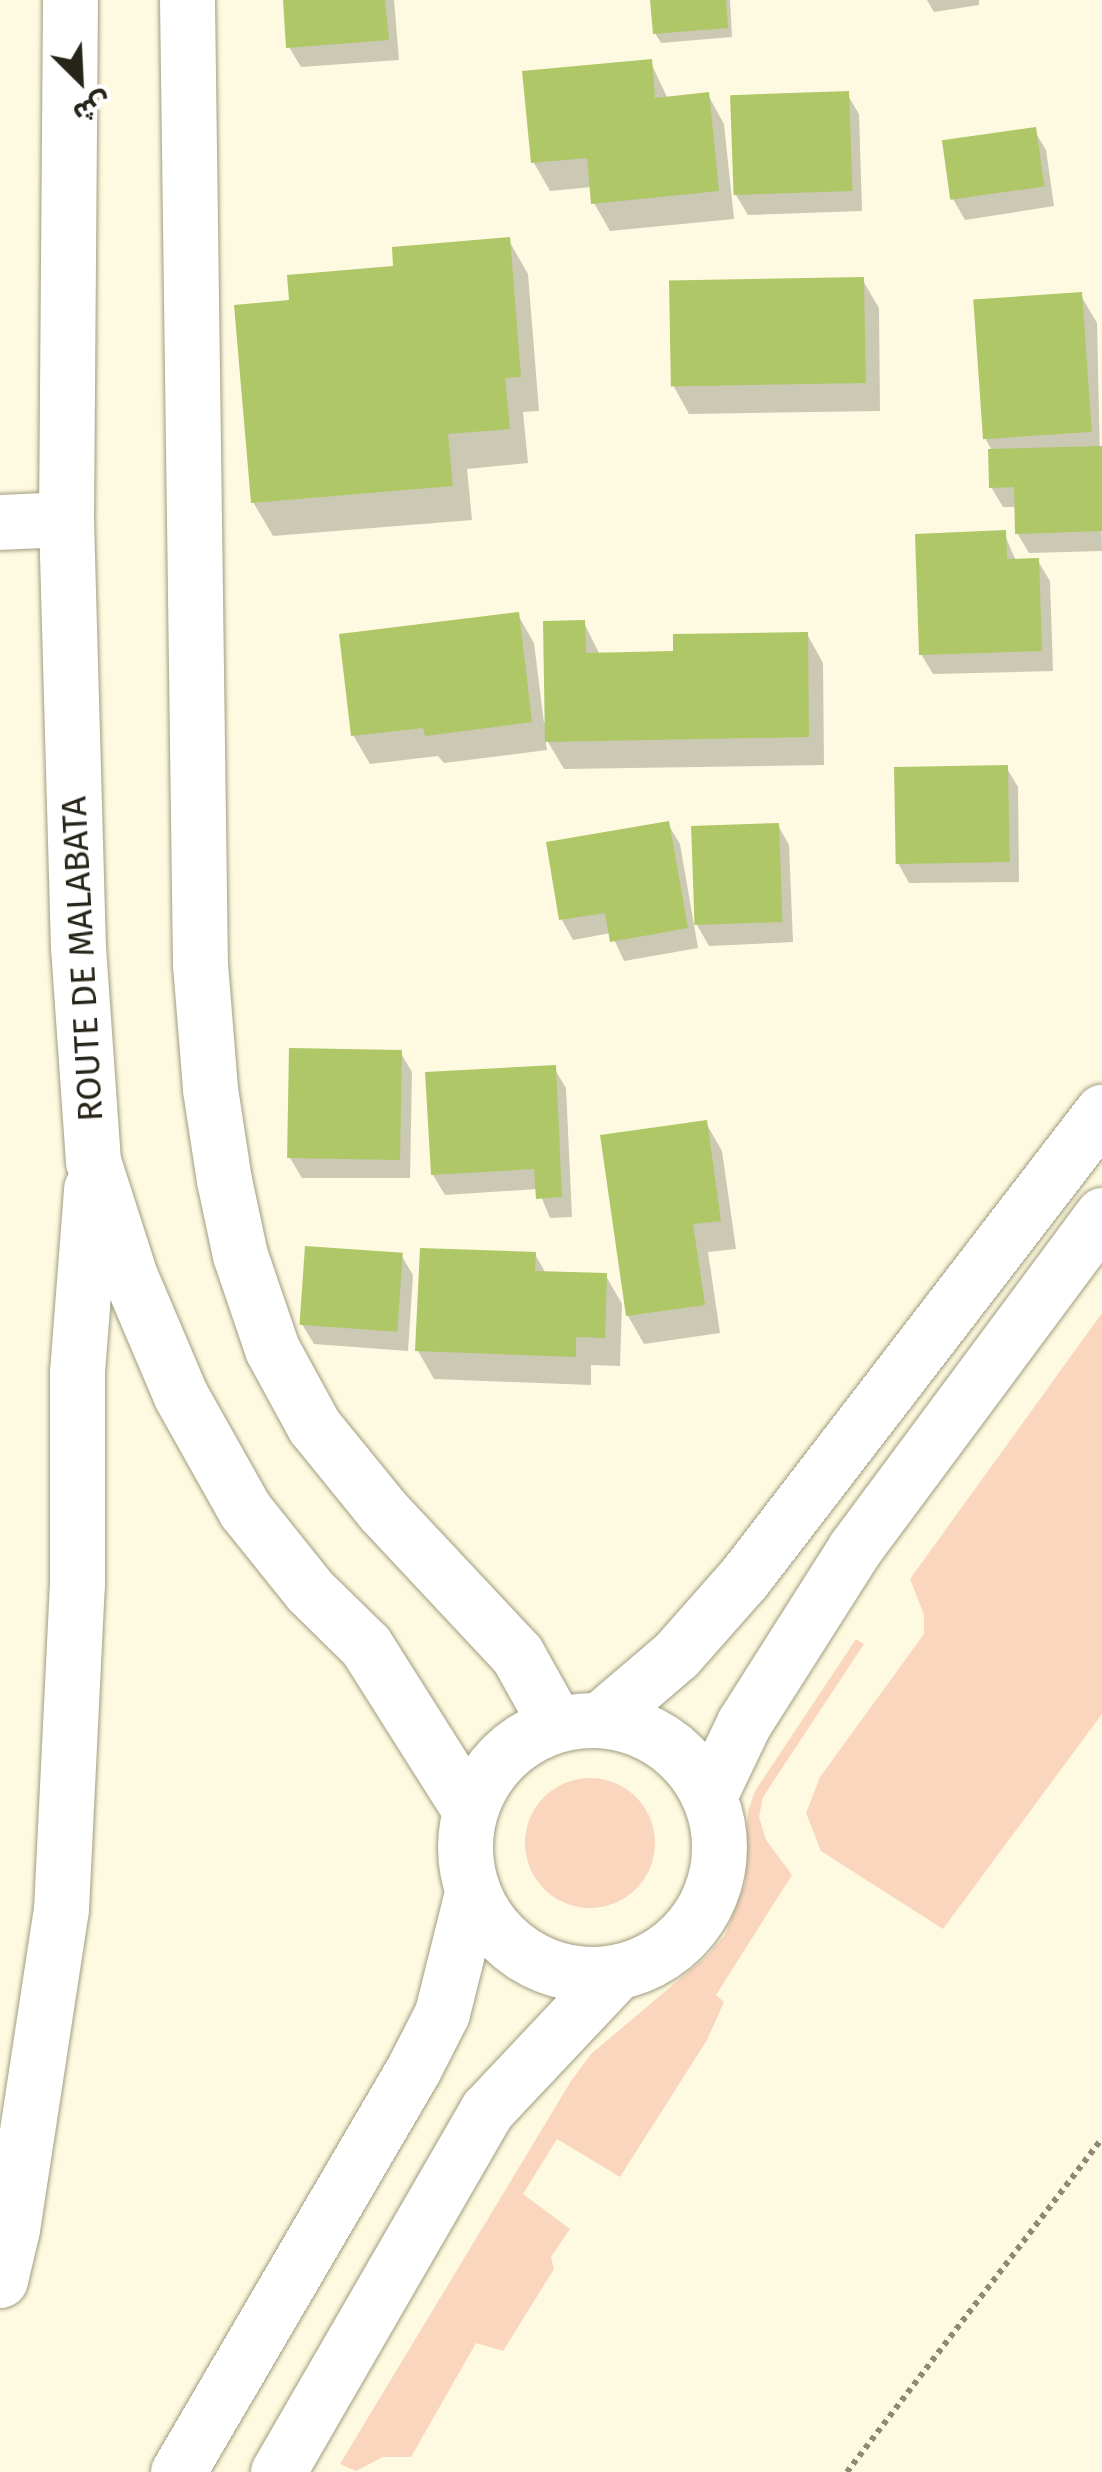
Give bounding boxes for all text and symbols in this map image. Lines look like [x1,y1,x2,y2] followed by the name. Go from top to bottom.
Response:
[30,30,130,130] north arrow
[68,85,117,131] text: ش
[53,795,111,1123] street label: ROUTE DE MALABATA

